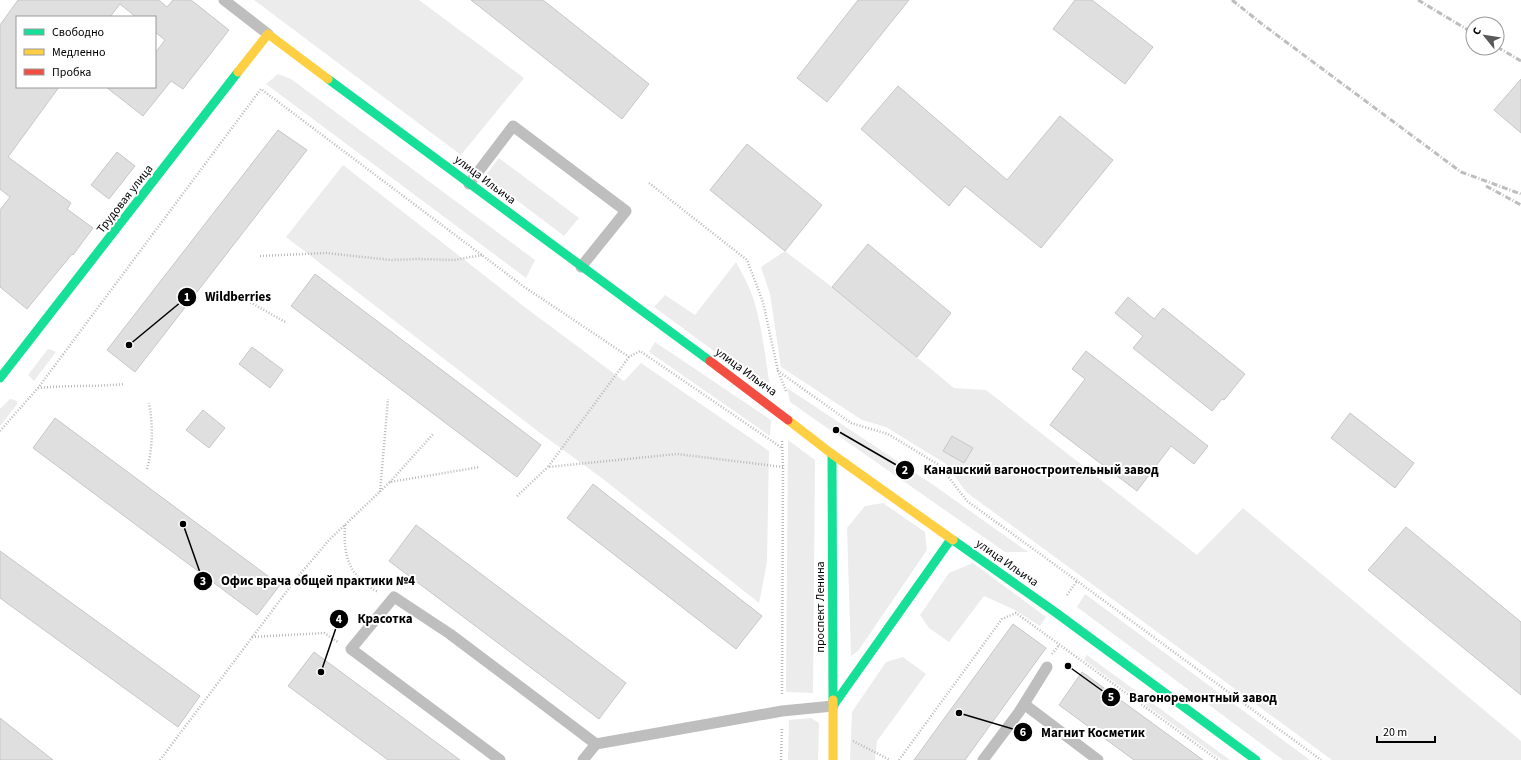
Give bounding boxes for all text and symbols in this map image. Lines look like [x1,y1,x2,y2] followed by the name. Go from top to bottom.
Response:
[16,16,156,88] legend
[1465,16,1505,56] north arrow
[52,24,104,41] text: Свободно
[1469,24,1485,38] text: С
[52,44,106,61] text: Медленно
[52,64,91,81] text: Пробка
[451,151,519,209] street label: улица Ильича
[93,161,157,237] street label: Трудовая улица
[177,284,279,309] callout: Wildberries
[205,288,271,306] text: Wildberries
[184,289,190,306] text: 1
[711,344,781,400] street label: улица Ильича
[895,457,1166,482] callout: Канашский вагоностроительный завод
[923,461,1159,479] text: Канашский вагоностроительный завод
[902,462,908,479] text: 2
[972,535,1042,591] street label: улица Ильича
[812,561,829,653] street label: проспект Ленина
[193,568,423,593] callout: Офис врача общей практики №4
[221,572,415,590] text: Офис врача общей практики №4
[200,573,206,590] text: 3
[329,606,420,631] callout: Красотка
[358,610,413,628] text: Красотка
[336,611,343,628] text: 4
[1101,684,1285,709] callout: Вагоноремонтный завод
[1108,689,1114,706] text: 5
[1129,689,1277,707] text: Вагоноремонтный завод
[1377,718,1435,744] scale bar
[1013,720,1153,745] callout: Магнит Косметик
[1020,724,1026,741] text: 6
[1041,724,1146,742] text: Магнит Косметик
[1383,724,1407,741] text: 20 m

